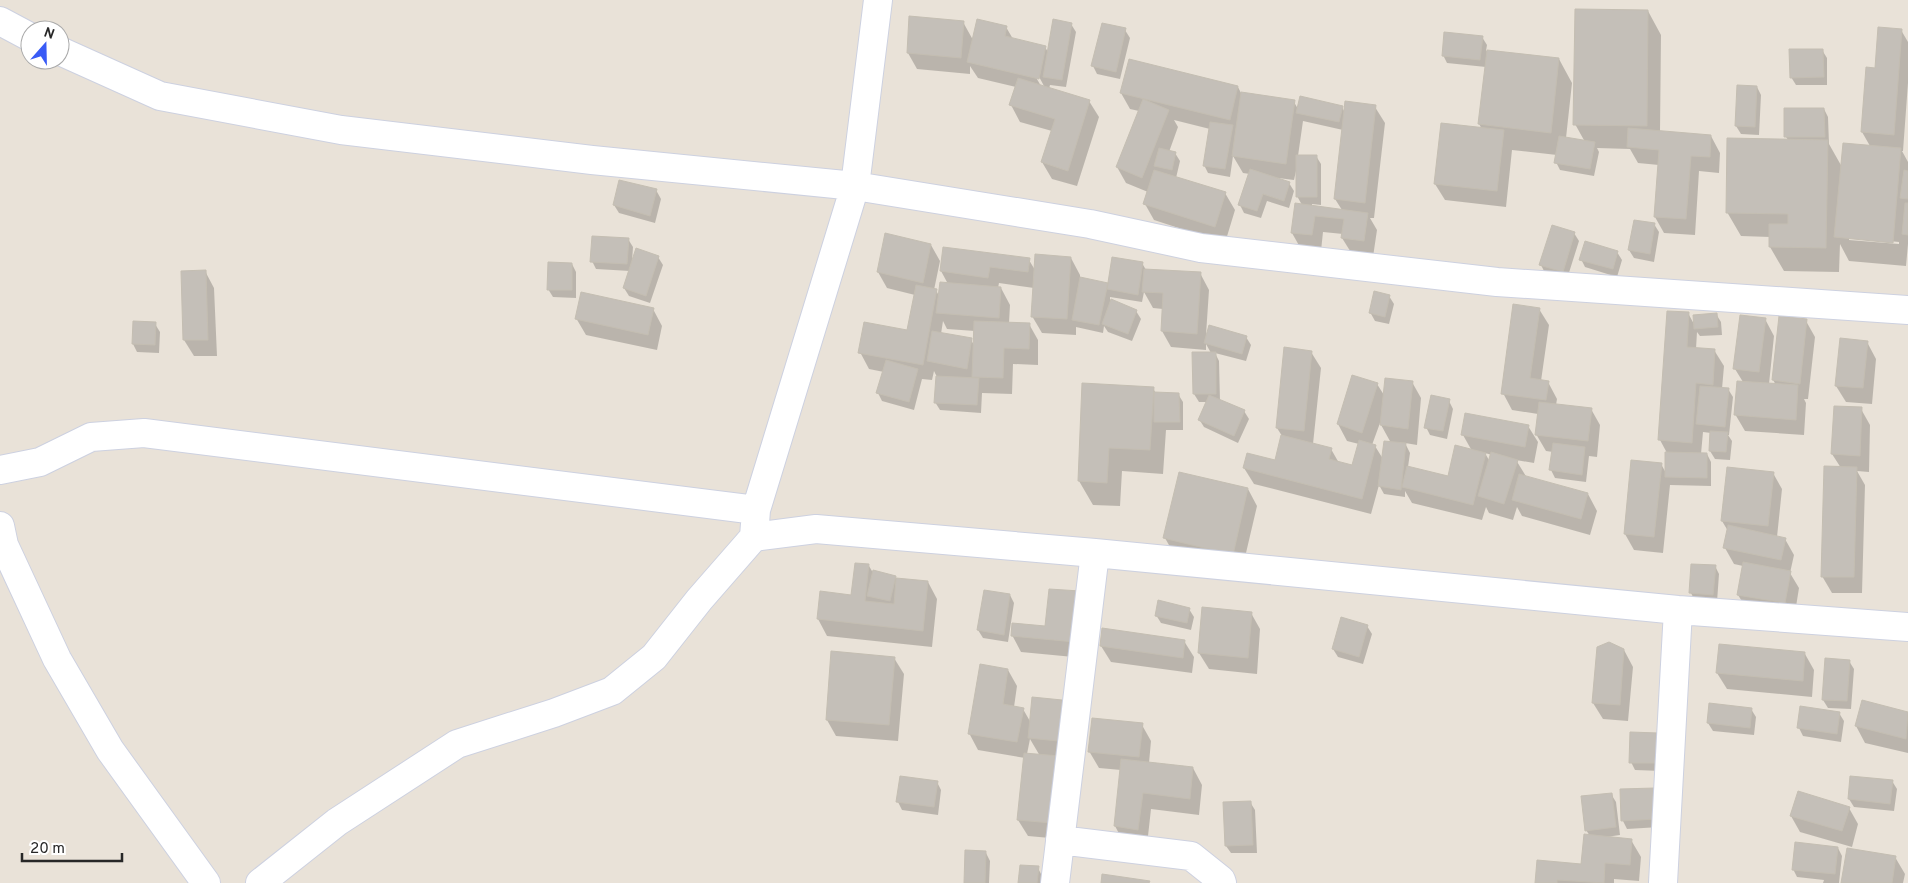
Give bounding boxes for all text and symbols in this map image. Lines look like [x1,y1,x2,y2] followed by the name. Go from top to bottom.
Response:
[20,20,70,70] north arrow
[41,24,57,44] text: N
[22,830,122,862] scale bar
[30,840,65,859] text: 20 m

